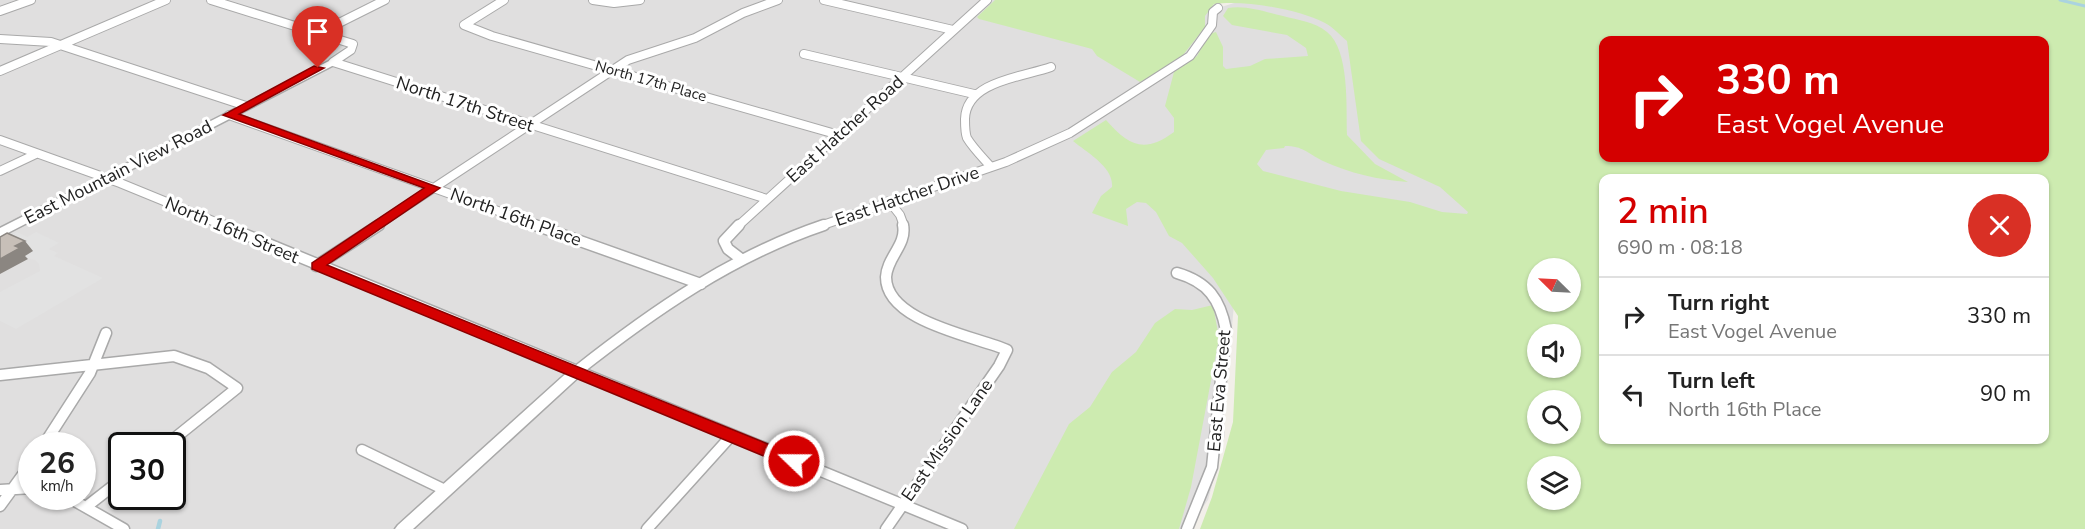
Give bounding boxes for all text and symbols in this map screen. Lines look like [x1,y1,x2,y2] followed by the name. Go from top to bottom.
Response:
[292,6,343,68] pin
[301,15,334,48] icon: arrive
[1716,52,1840,109] text: 330 m
[593,56,709,106] street label: North 17th Place
[1617,60,1695,138] icon: right
[393,70,537,138] street label: North 17th Street
[781,70,909,188] street label: East Hatcher Road
[1716,106,1944,143] text: East Vogel Avenue
[20,114,216,230] street label: East Mountain View Road
[832,160,982,232] street label: East Hatcher Drive
[447,182,585,252] street label: North 16th Place
[1617,187,1709,236] text: 2 min
[161,191,303,269] street label: North 16th Street
[1968,194,2031,257] button: close
[1617,234,1743,261] text: 690 m · 08:18
[1527,258,1581,312] north arrow
[1527,258,1581,510] map controls
[1668,288,1769,318] text: Turn right
[1617,300,1650,333] icon: right
[1967,301,2031,331] text: 330 m
[1668,318,1837,345] text: East Vogel Avenue
[1527,324,1581,378] button: sound
[1202,328,1236,453] street label: East Eva Street
[1668,366,1755,396] text: Turn left
[896,374,998,506] street label: East Mission Lane
[1617,378,1650,411] icon: left
[1980,379,2031,409] text: 90 m
[1527,390,1581,444] button: search
[1668,396,1822,423] text: North 16th Place
[762,429,826,493] position arrow
[108,432,186,510] speed limit sign: 30
[39,443,75,484] text: 26
[1527,456,1581,510] button: layers
[40,476,74,496] text: km/h

